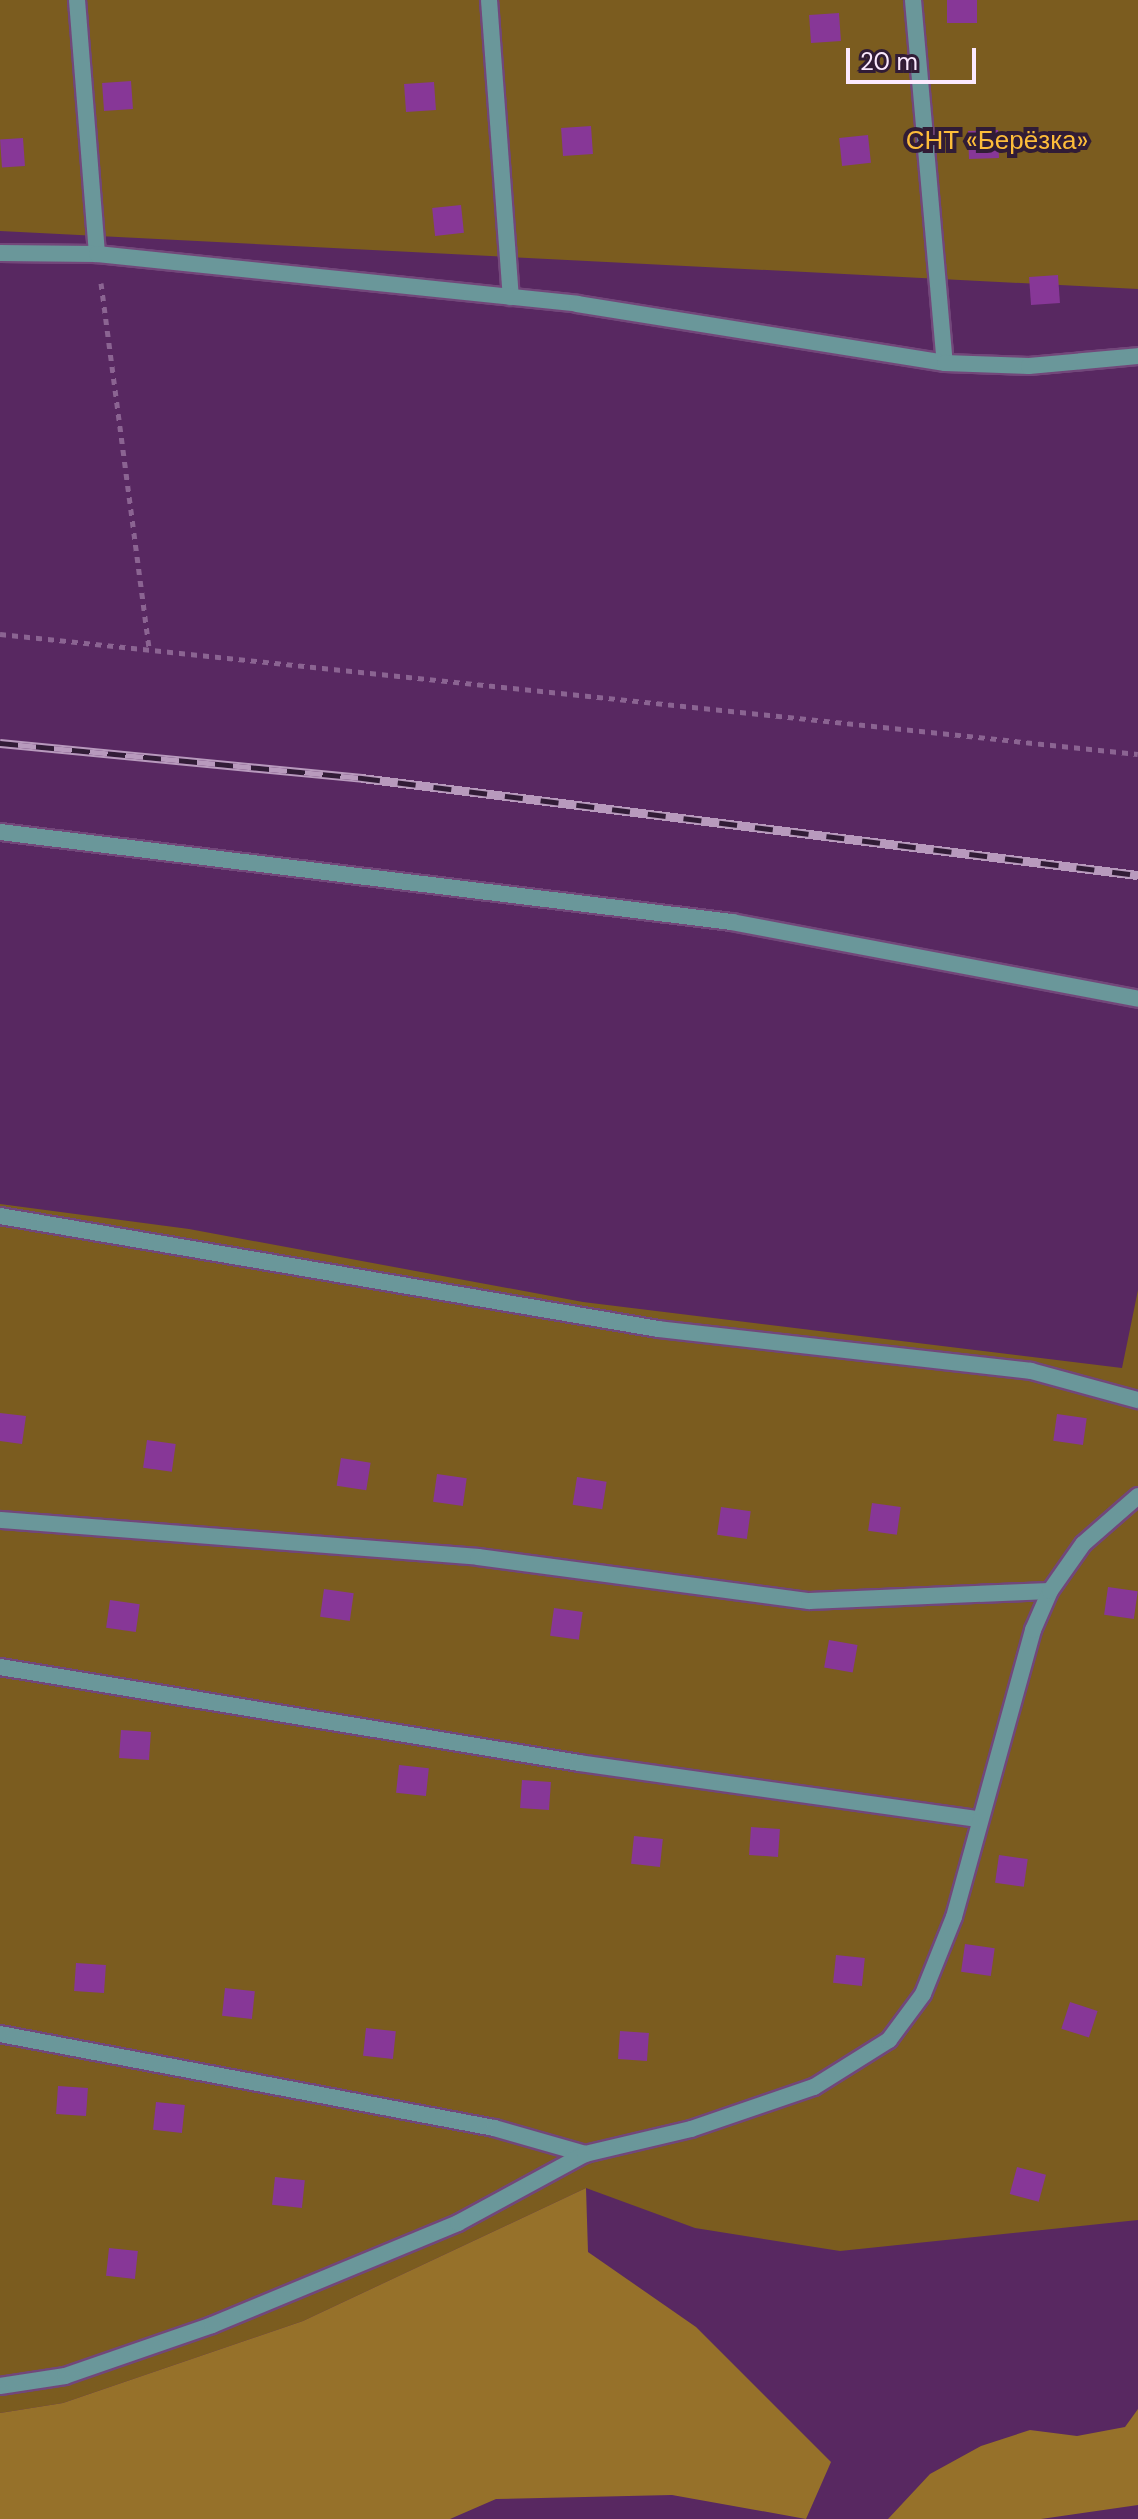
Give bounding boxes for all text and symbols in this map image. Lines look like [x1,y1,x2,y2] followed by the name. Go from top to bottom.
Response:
[850,32,980,82] scale bar
[860,46,918,77] text: 20 m
[906,125,1088,157] park label: СНТ «Берёзка»

